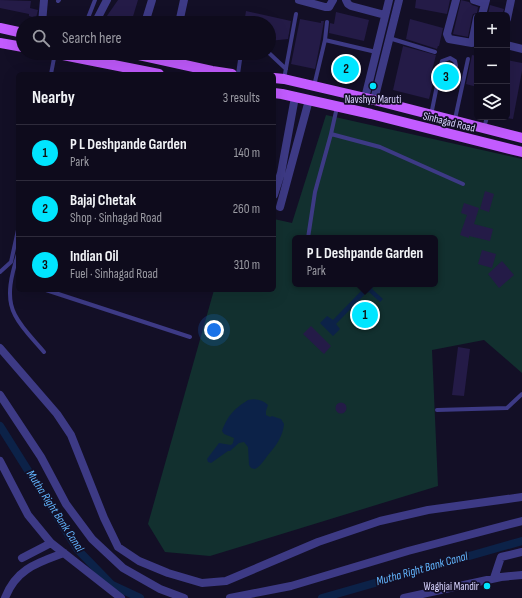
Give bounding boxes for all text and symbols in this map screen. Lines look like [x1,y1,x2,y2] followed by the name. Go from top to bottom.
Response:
[474,12,510,120] map controls
[474,12,510,48] button: +
[16,16,276,60] search box
[30,27,52,49] icon: search
[62,29,122,48] text: Search here
[474,48,510,84] button: −
[333,54,359,84] pin: 2
[433,62,459,92] pin: 3
[368,81,378,91] marker: Navshya Maruti
[474,84,510,120] button: layers
[32,88,75,108] text: Nearby
[223,90,260,106] text: 3 results
[345,93,401,106] place label: Navshya Maruti
[421,109,477,135] street label: Sinhagad Road
[70,135,187,154] text: P L Deshpande Garden
[42,145,48,161] text: 1
[234,145,260,161] text: 140 m
[70,154,89,170] text: Park
[70,191,136,210] text: Bajaj Chetak
[42,201,48,217] text: 2
[233,201,260,217] text: 260 m
[70,210,162,226] text: Shop · Sinhagad Road
[292,235,438,287] popup
[307,244,423,263] text: P L Deshpande Garden
[70,247,119,266] text: Indian Oil
[42,257,48,273] text: 3
[234,257,260,273] text: 310 m
[307,263,326,279] text: Park
[70,266,158,282] text: Fuel · Sinhagad Road
[352,300,378,330] pin: 1
[204,320,224,340] your location
[23,467,87,555] water label: Mutha Right Bank Canal
[375,549,470,589] water label: Mutha Right Bank Canal
[424,580,479,593] place label: Waghjai Mandir
[482,581,492,591] marker: Waghjai Mandir

